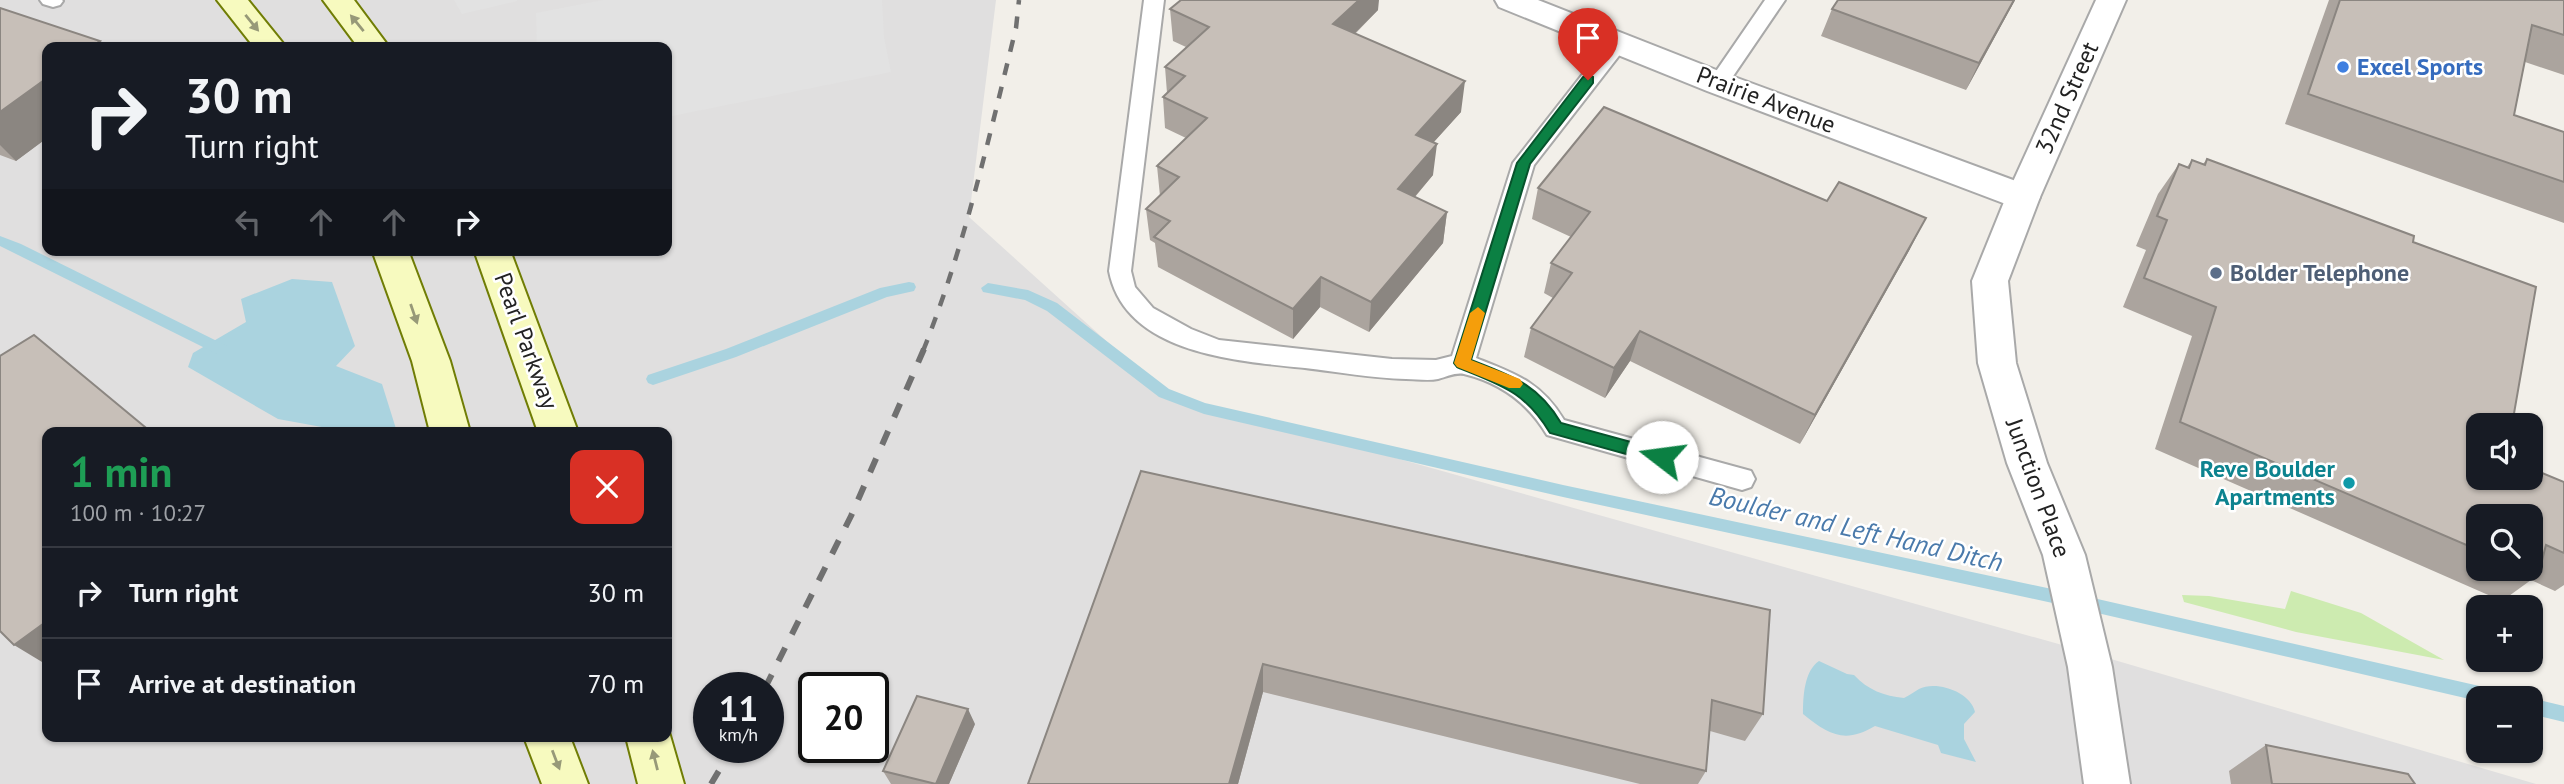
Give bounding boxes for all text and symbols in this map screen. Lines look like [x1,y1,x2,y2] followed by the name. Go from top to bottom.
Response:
[1558,8,1618,80] pin
[244,14,259,32] one-way arrow
[349,15,364,33] one-way arrow
[1569,19,1607,57] icon: arrive
[2028,37,2105,159] street label: 32nd Street
[2357,51,2483,82] place label: Excel Sports
[1692,59,1840,140] street label: Prairie Avenue
[2335,59,2351,75] marker: Excel Sports
[185,63,292,127] text: 30 m
[70,70,161,161] icon: right
[185,125,319,167] text: Turn right
[229,203,267,241] icon: left
[302,203,340,241] icon: ahead
[375,203,413,241] icon: ahead
[448,203,486,241] icon: right
[2230,257,2409,288] place label: Bolder Telephone
[2208,265,2224,281] marker: Bolder Telephone
[487,268,566,413] street label: Pearl Parkway
[409,304,420,325] one-way arrow
[1999,413,2078,562] street label: Junction Place
[2466,413,2543,763] map controls
[2466,413,2543,490] button: sound
[1625,420,1699,494] position arrow
[70,444,172,499] text: 1 min
[570,450,644,524] button: close
[2200,453,2336,512] place label: Reve Boulder Apartments
[2341,475,2357,491] marker: Reve Boulder Apartments
[1706,479,2006,578] water label: Boulder and Left Hand Ditch
[70,498,206,527] text: 100 m · 10:27
[2466,504,2543,581] button: search
[70,574,108,612] icon: right
[129,576,238,609] text: Turn right
[588,576,644,609] text: 30 m
[2466,595,2543,672] button: +
[70,665,108,703] icon: arrive
[129,667,356,700] text: Arrive at destination
[588,667,644,700] text: 70 m
[798,672,889,763] speed limit sign: 20
[719,685,758,731] text: 11
[2466,686,2543,763] button: −
[719,723,758,746] text: km/h
[649,749,660,771] one-way arrow
[551,750,562,771] one-way arrow

